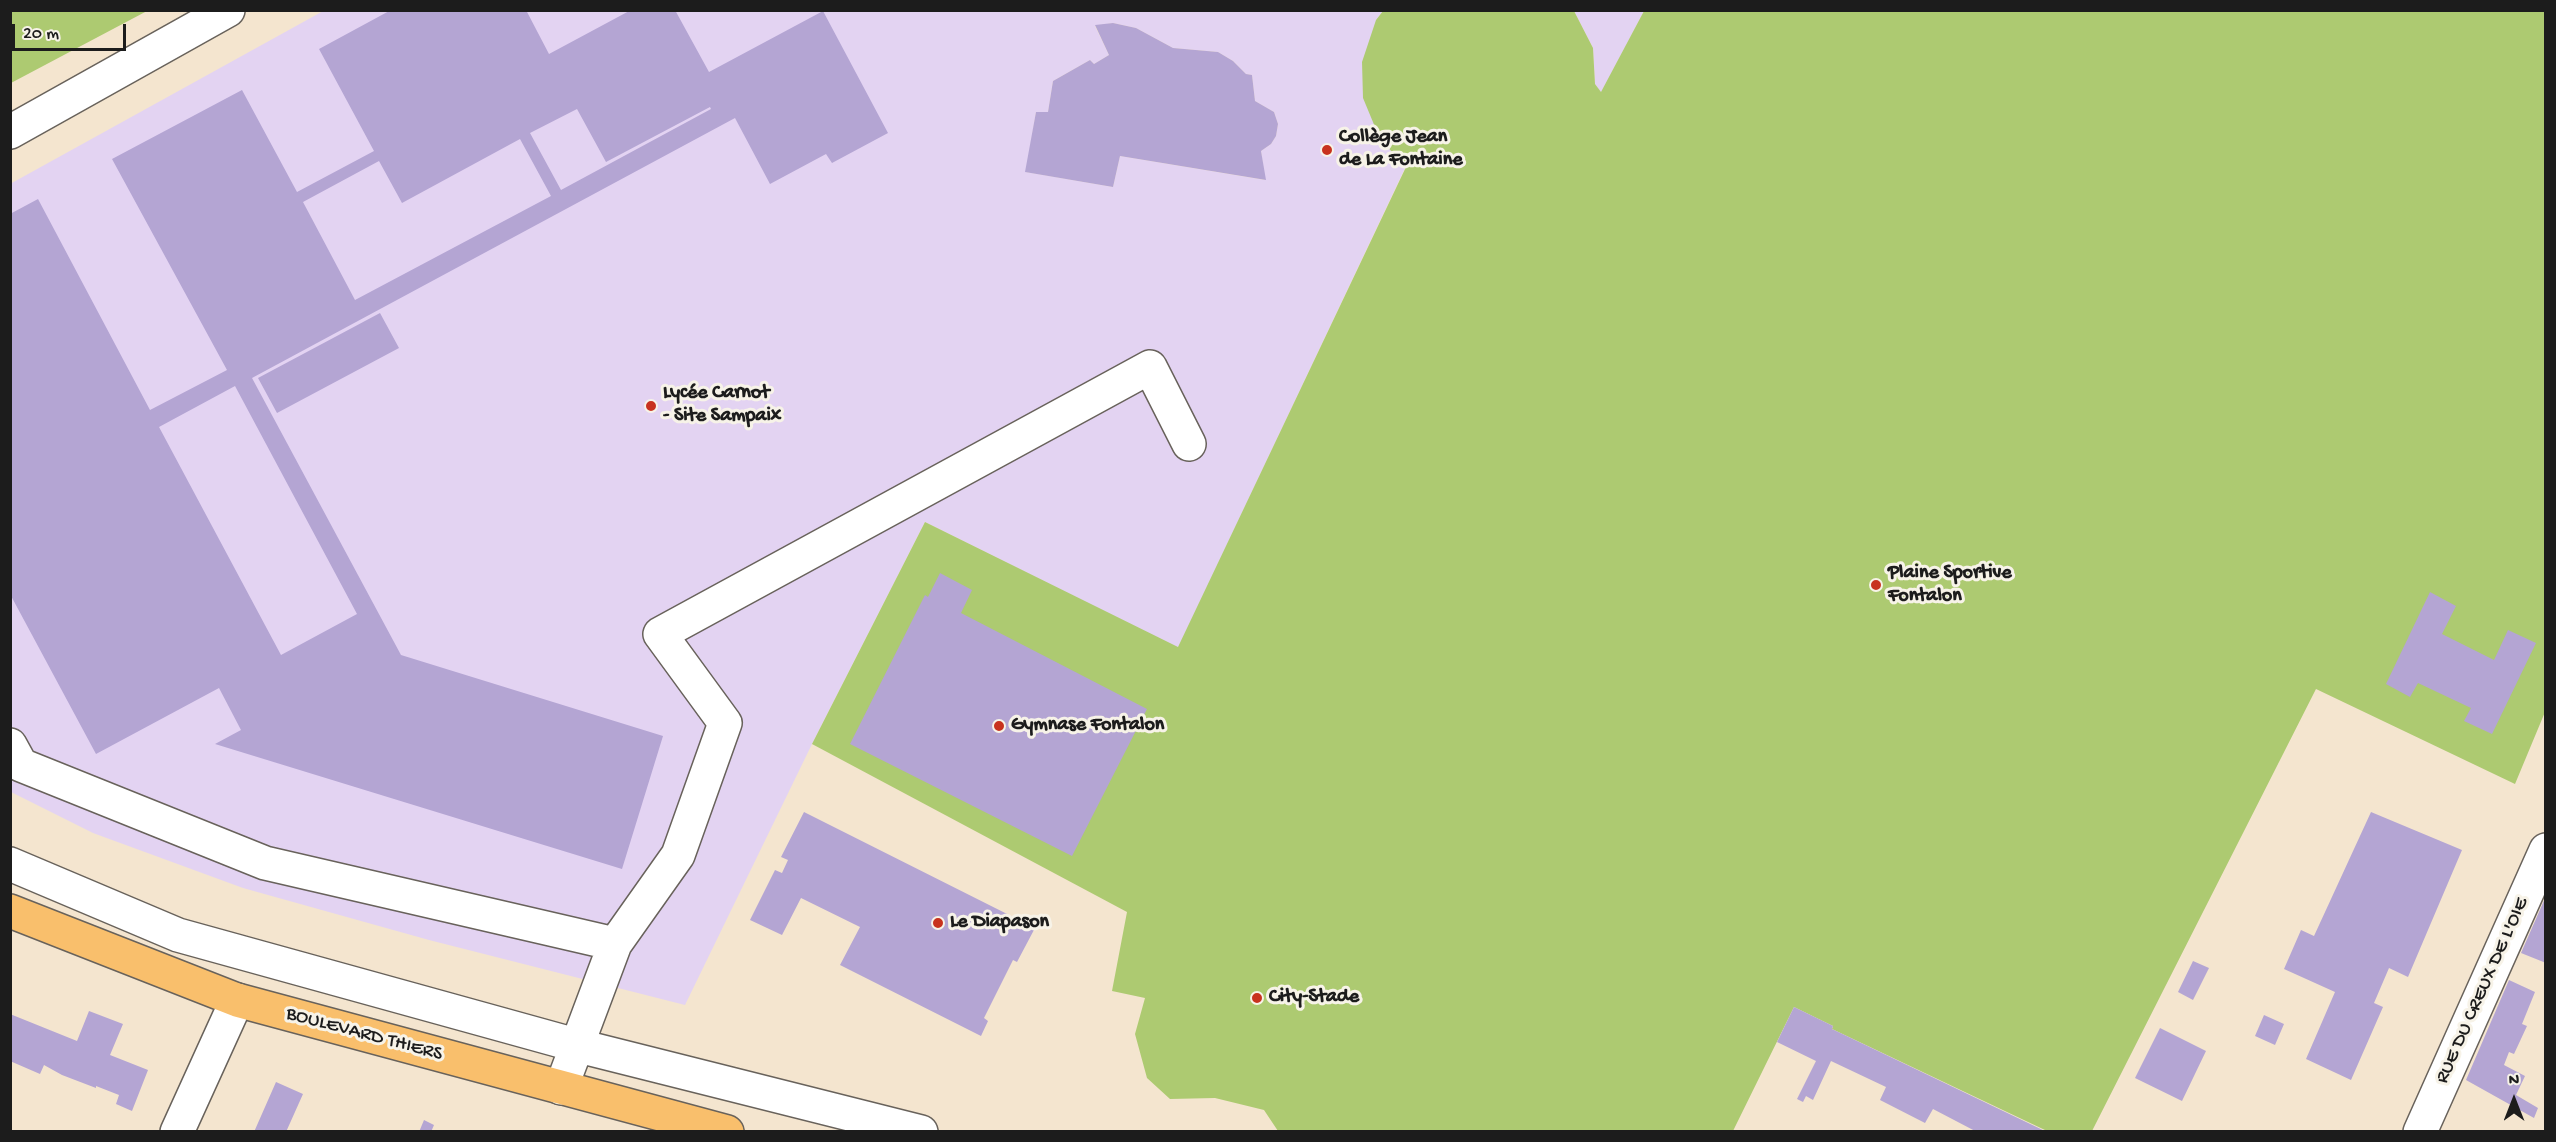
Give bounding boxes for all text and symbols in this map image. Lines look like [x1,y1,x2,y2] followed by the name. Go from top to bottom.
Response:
[15,12,129,50] scale bar
[23,24,59,45] text: 20 m
[1339,126,1462,173] place label: Collège Jean de La Fontaine
[1320,143,1334,157] marker: Collège Jean de La Fontaine
[663,382,781,429] place label: Lycée Carnot - Site Sampaix
[644,399,658,413] marker: Lycée Carnot - Site Sampaix
[1888,562,2012,609] place label: Plaine Sportive Fontalon
[1869,578,1883,592] marker: Plaine Sportive Fontalon
[1011,714,1164,738] place label: Gymnase Fontalon
[992,719,1006,733] marker: Gymnase Fontalon
[2431,894,2535,1088] street label: RUE DU CREUX DE L'OIE
[950,911,1049,935] place label: Le Diapason
[931,916,945,930] marker: Le Diapason
[1269,986,1359,1010] place label: City-Stade
[1250,991,1264,1005] marker: City-Stade
[283,1003,445,1067] street label: BOULEVARD THIERS
[2484,1070,2544,1130] north arrow
[2509,1072,2519,1091] text: N

